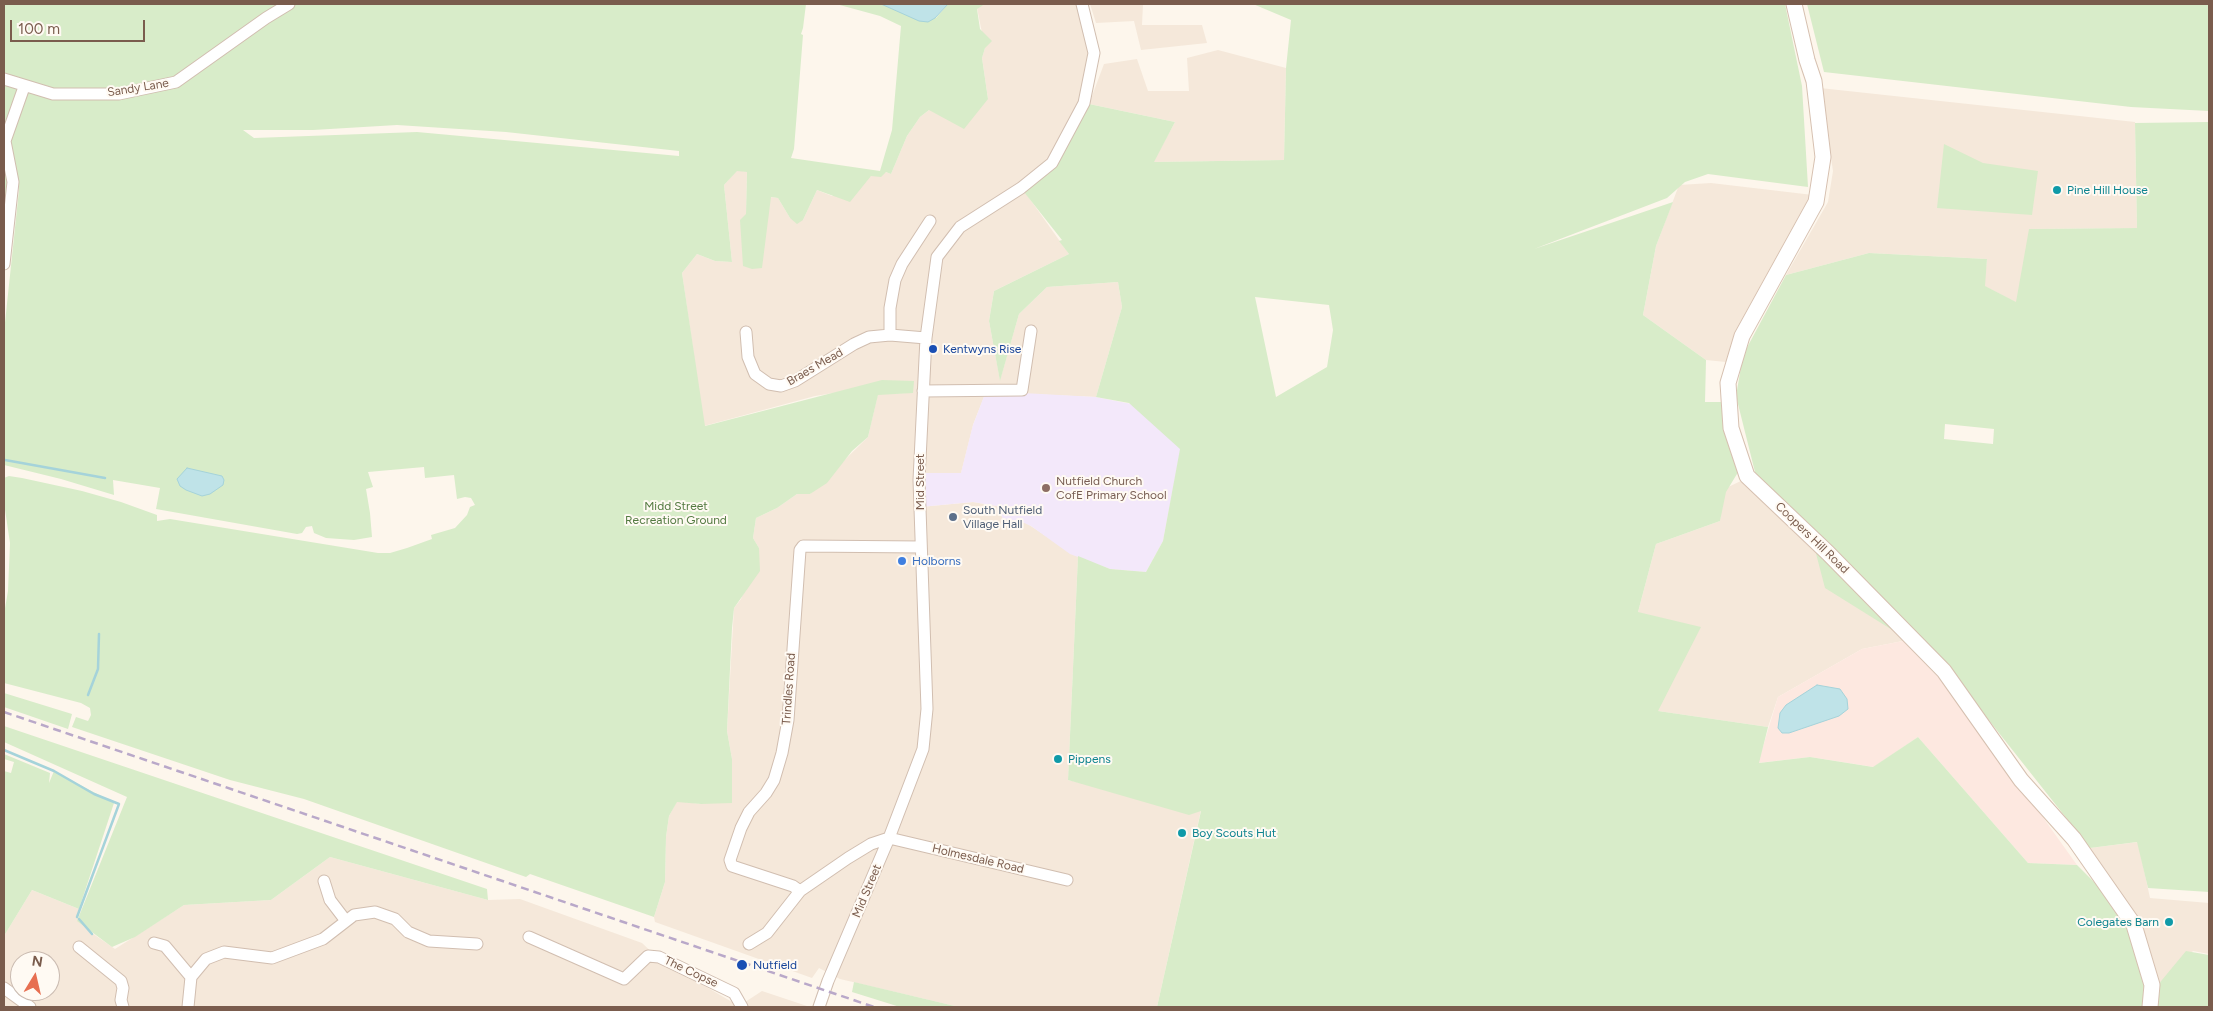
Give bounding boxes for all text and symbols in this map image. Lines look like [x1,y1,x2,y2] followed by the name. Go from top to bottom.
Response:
[12,10,148,42] scale bar
[18,20,60,38] text: 100 m
[106,76,170,100] street label: Sandy Lane
[2067,183,2148,197] place label: Pine Hill House
[2051,184,2063,196] marker: Pine Hill House
[943,342,1021,356] place label: Kentwyns Rise
[927,343,939,355] marker: Kentwyns Rise
[784,345,846,389] street label: Braes Mead
[913,454,927,510] street label: Mid Street
[1056,474,1167,502] place label: Nutfield Church CofE Primary School
[1040,482,1052,494] marker: Nutfield Church CofE Primary School
[625,499,727,527] park label: Midd Street Recreation Ground
[1772,499,1852,577] street label: Coopers Hill Road
[963,503,1042,531] place label: South Nutfield Village Hall
[947,511,959,523] marker: South Nutfield Village Hall
[912,554,961,568] place label: Holborns
[896,555,908,567] marker: Holborns
[779,653,799,725] street label: Trindles Road
[1068,752,1111,766] place label: Pippens
[1052,753,1064,765] marker: Pippens
[1192,826,1276,840] place label: Boy Scouts Hut
[1176,827,1188,839] marker: Boy Scouts Hut
[931,841,1025,877] street label: Holmesdale Road
[849,862,885,920] street label: Mid Street
[2077,915,2159,929] place label: Colegates Barn
[2163,916,2175,928] marker: Colegates Barn
[10,951,60,1001] north arrow
[31,952,44,971] text: N
[662,953,720,991] street label: The Copse
[735,958,749,972] marker: Nutfield
[753,958,797,972] place label: Nutfield

